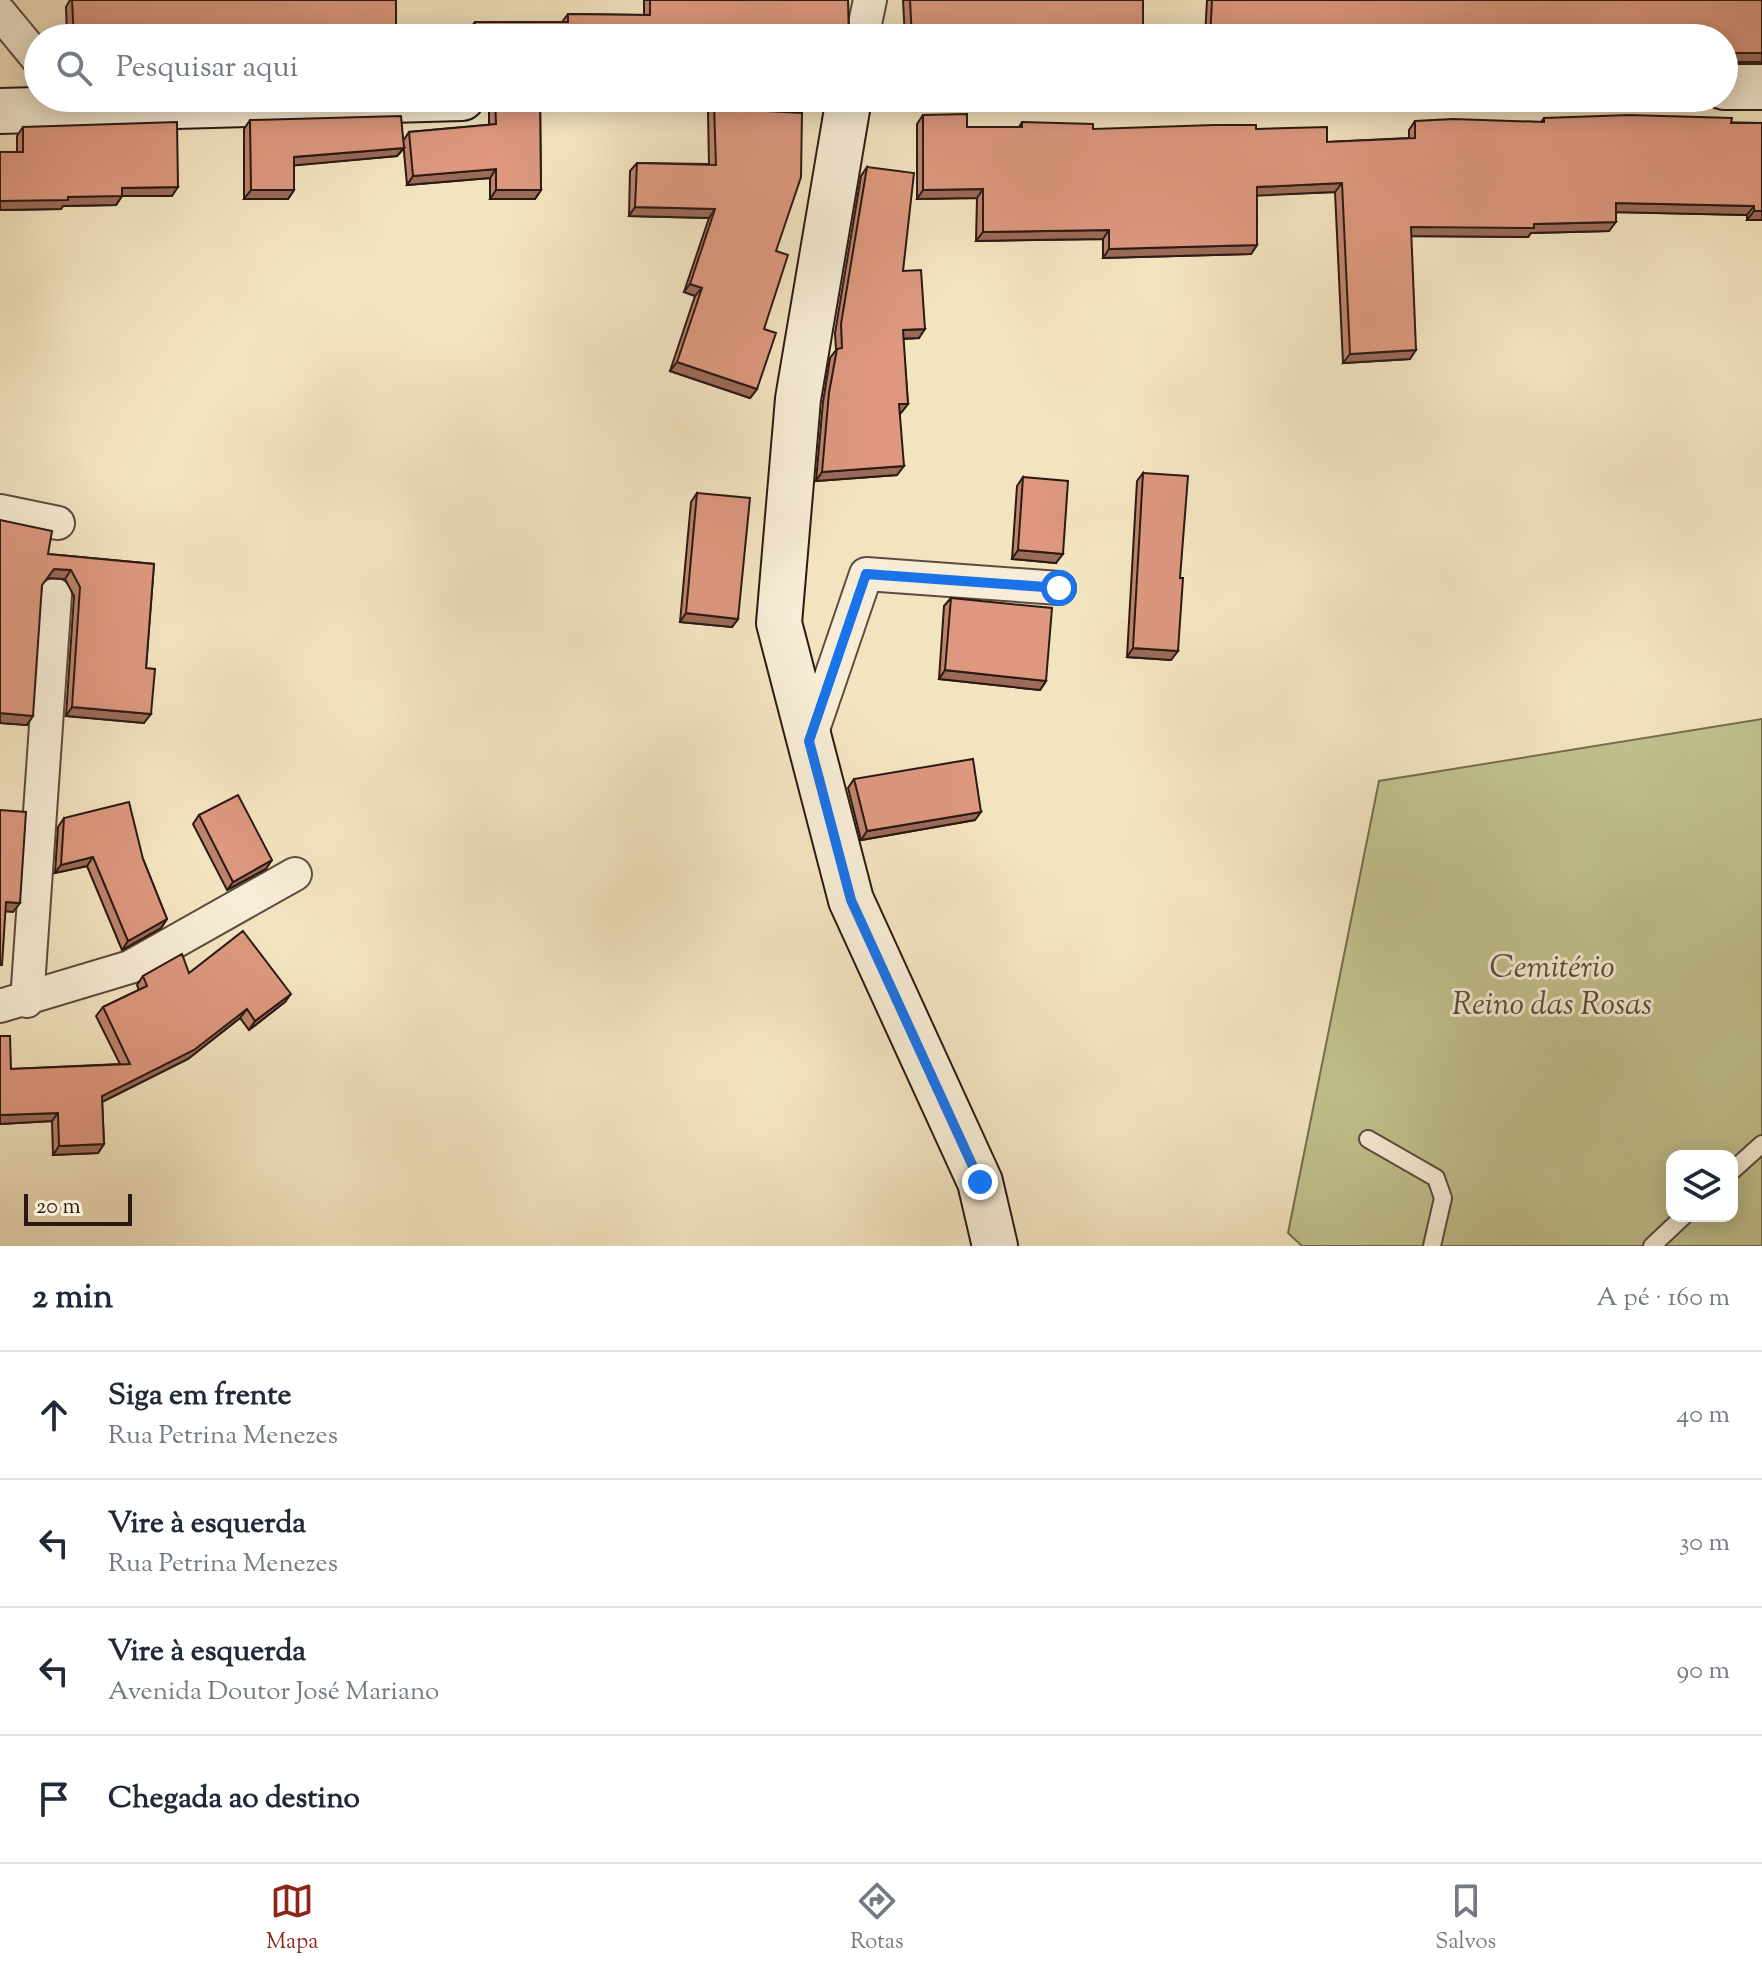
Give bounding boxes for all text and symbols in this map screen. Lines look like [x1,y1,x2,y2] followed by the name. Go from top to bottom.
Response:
[24,24,1738,112] search box
[52,46,96,90] icon: search
[116,47,298,90] text: Pesquisar aqui
[1041,570,1077,606] route start
[1452,946,1652,1029] park label: Cemitério Reino das Rosas
[1666,1150,1738,1222] map controls
[1666,1150,1738,1222] button: layers
[962,1164,998,1200] route end
[24,1190,132,1226] scale bar
[36,1192,81,1224] text: 20 m
[32,1274,113,1323] text: 2 min
[1597,1280,1730,1317] text: A pé · 160 m
[108,1375,292,1418] text: Siga em frente
[32,1393,76,1437] icon: ahead
[1676,1397,1730,1434] text: 40 m
[108,1418,338,1455] text: Rua Petrina Menezes
[108,1503,306,1546] text: Vire à esquerda
[32,1521,76,1565] icon: left
[1679,1525,1730,1562] text: 30 m
[108,1546,338,1583] text: Rua Petrina Menezes
[108,1631,306,1674] text: Vire à esquerda
[32,1649,76,1693] icon: left
[1677,1653,1730,1690] text: 90 m
[108,1674,439,1711] text: Avenida Doutor José Mariano
[32,1777,76,1821] icon: arrive
[108,1778,360,1821] text: Chegada ao destino
[266,1879,318,1959] tab: Mapa
[850,1879,904,1959] tab: Rotas
[1435,1879,1496,1959] tab: Salvos

